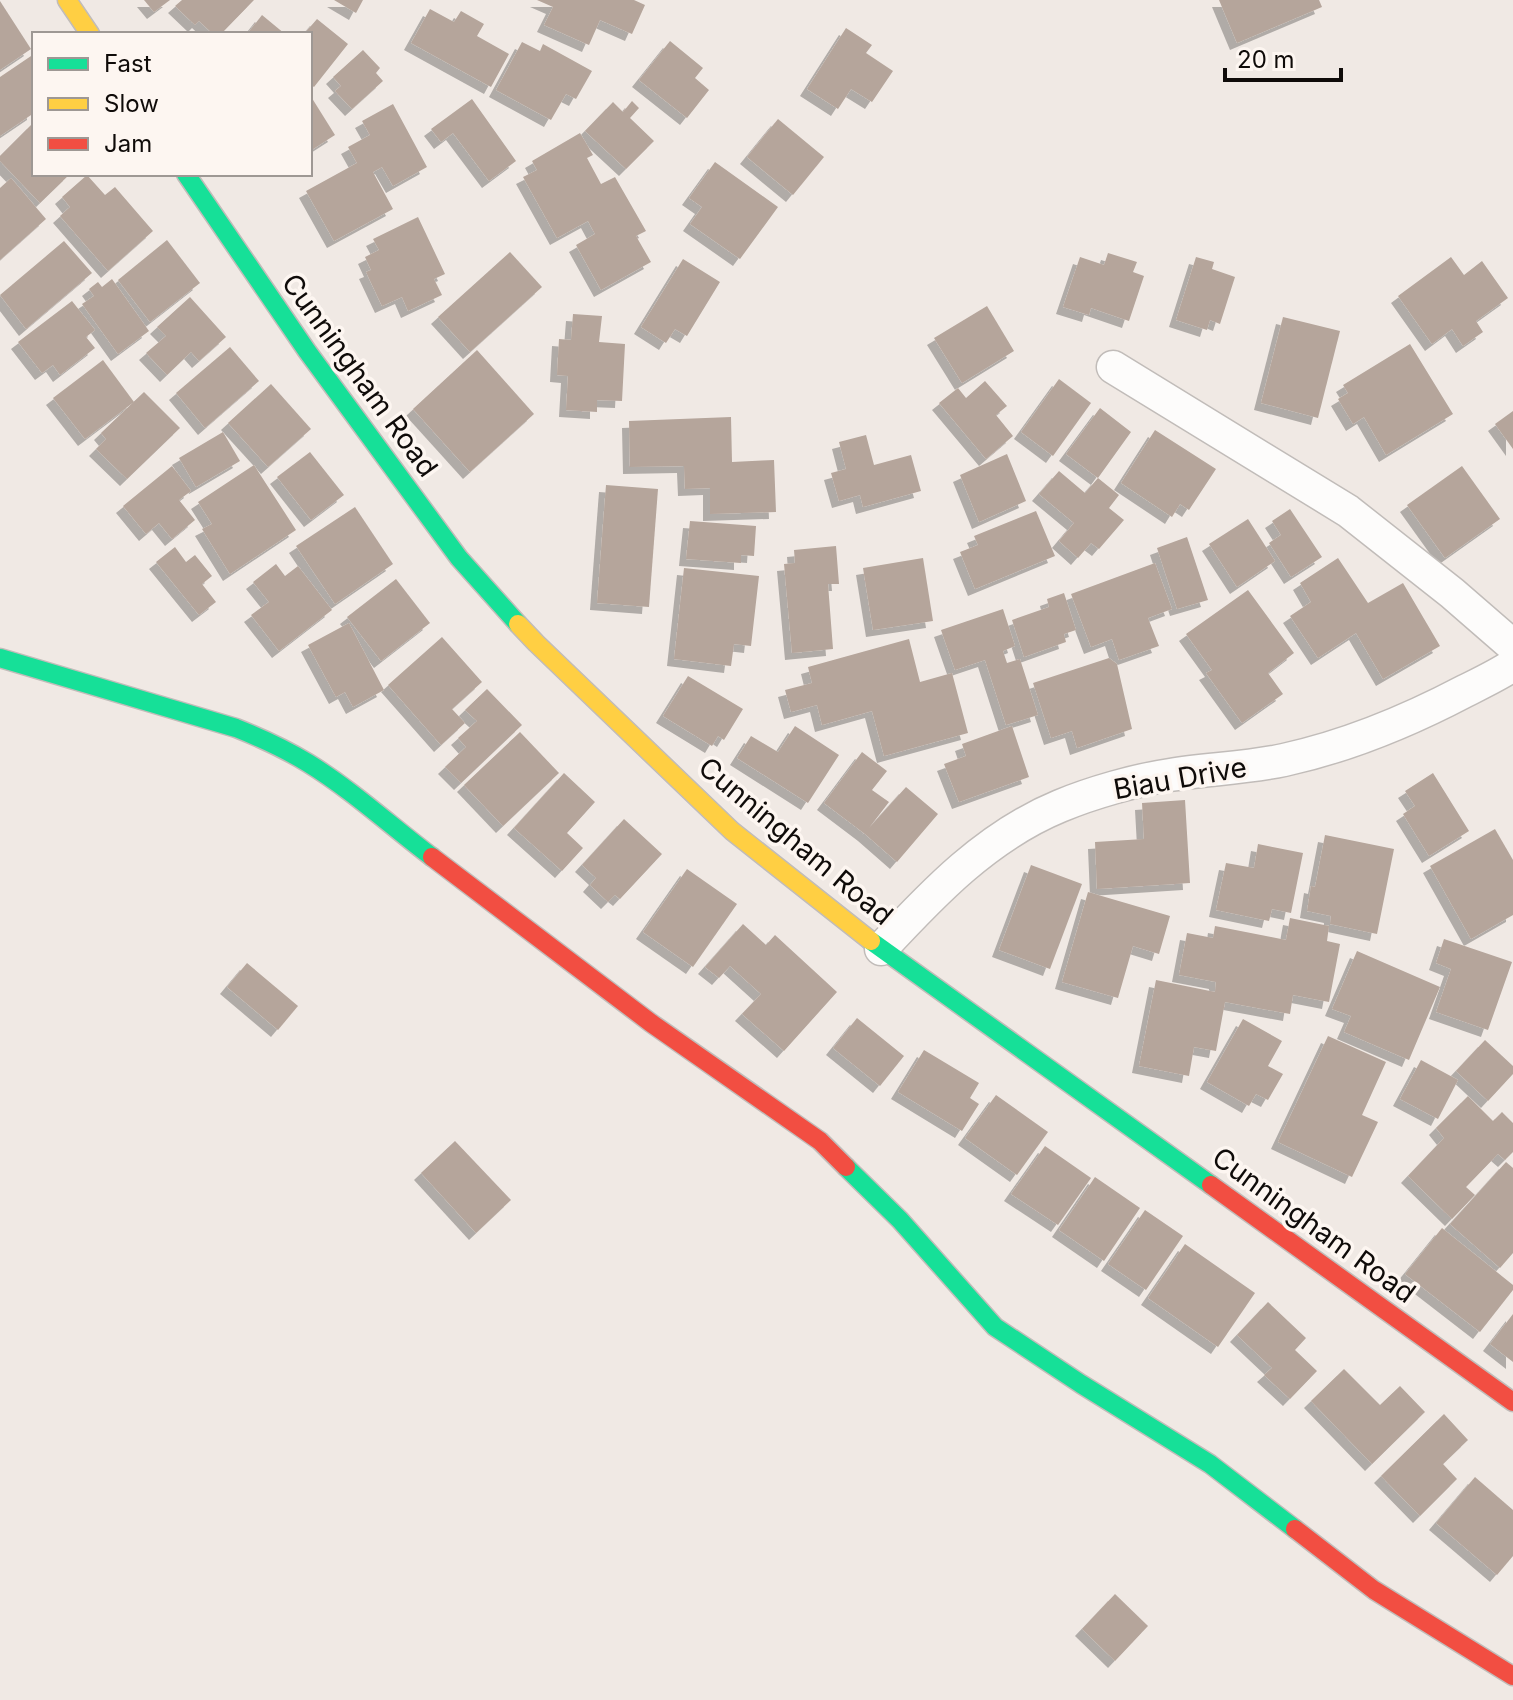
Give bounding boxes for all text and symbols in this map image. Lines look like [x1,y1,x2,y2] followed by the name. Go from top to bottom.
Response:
[32,32,312,176] legend
[1225,32,1341,82] scale bar
[1237,45,1295,74] text: 20 m
[104,49,152,78] text: Fast
[104,89,159,118] text: Slow
[104,129,152,158] text: Jam
[275,267,445,483] street label: Cunningham Road
[692,750,900,932] street label: Cunningham Road
[1111,750,1249,806] street label: Biau Drive
[1206,1140,1422,1310] street label: Cunningham Road

